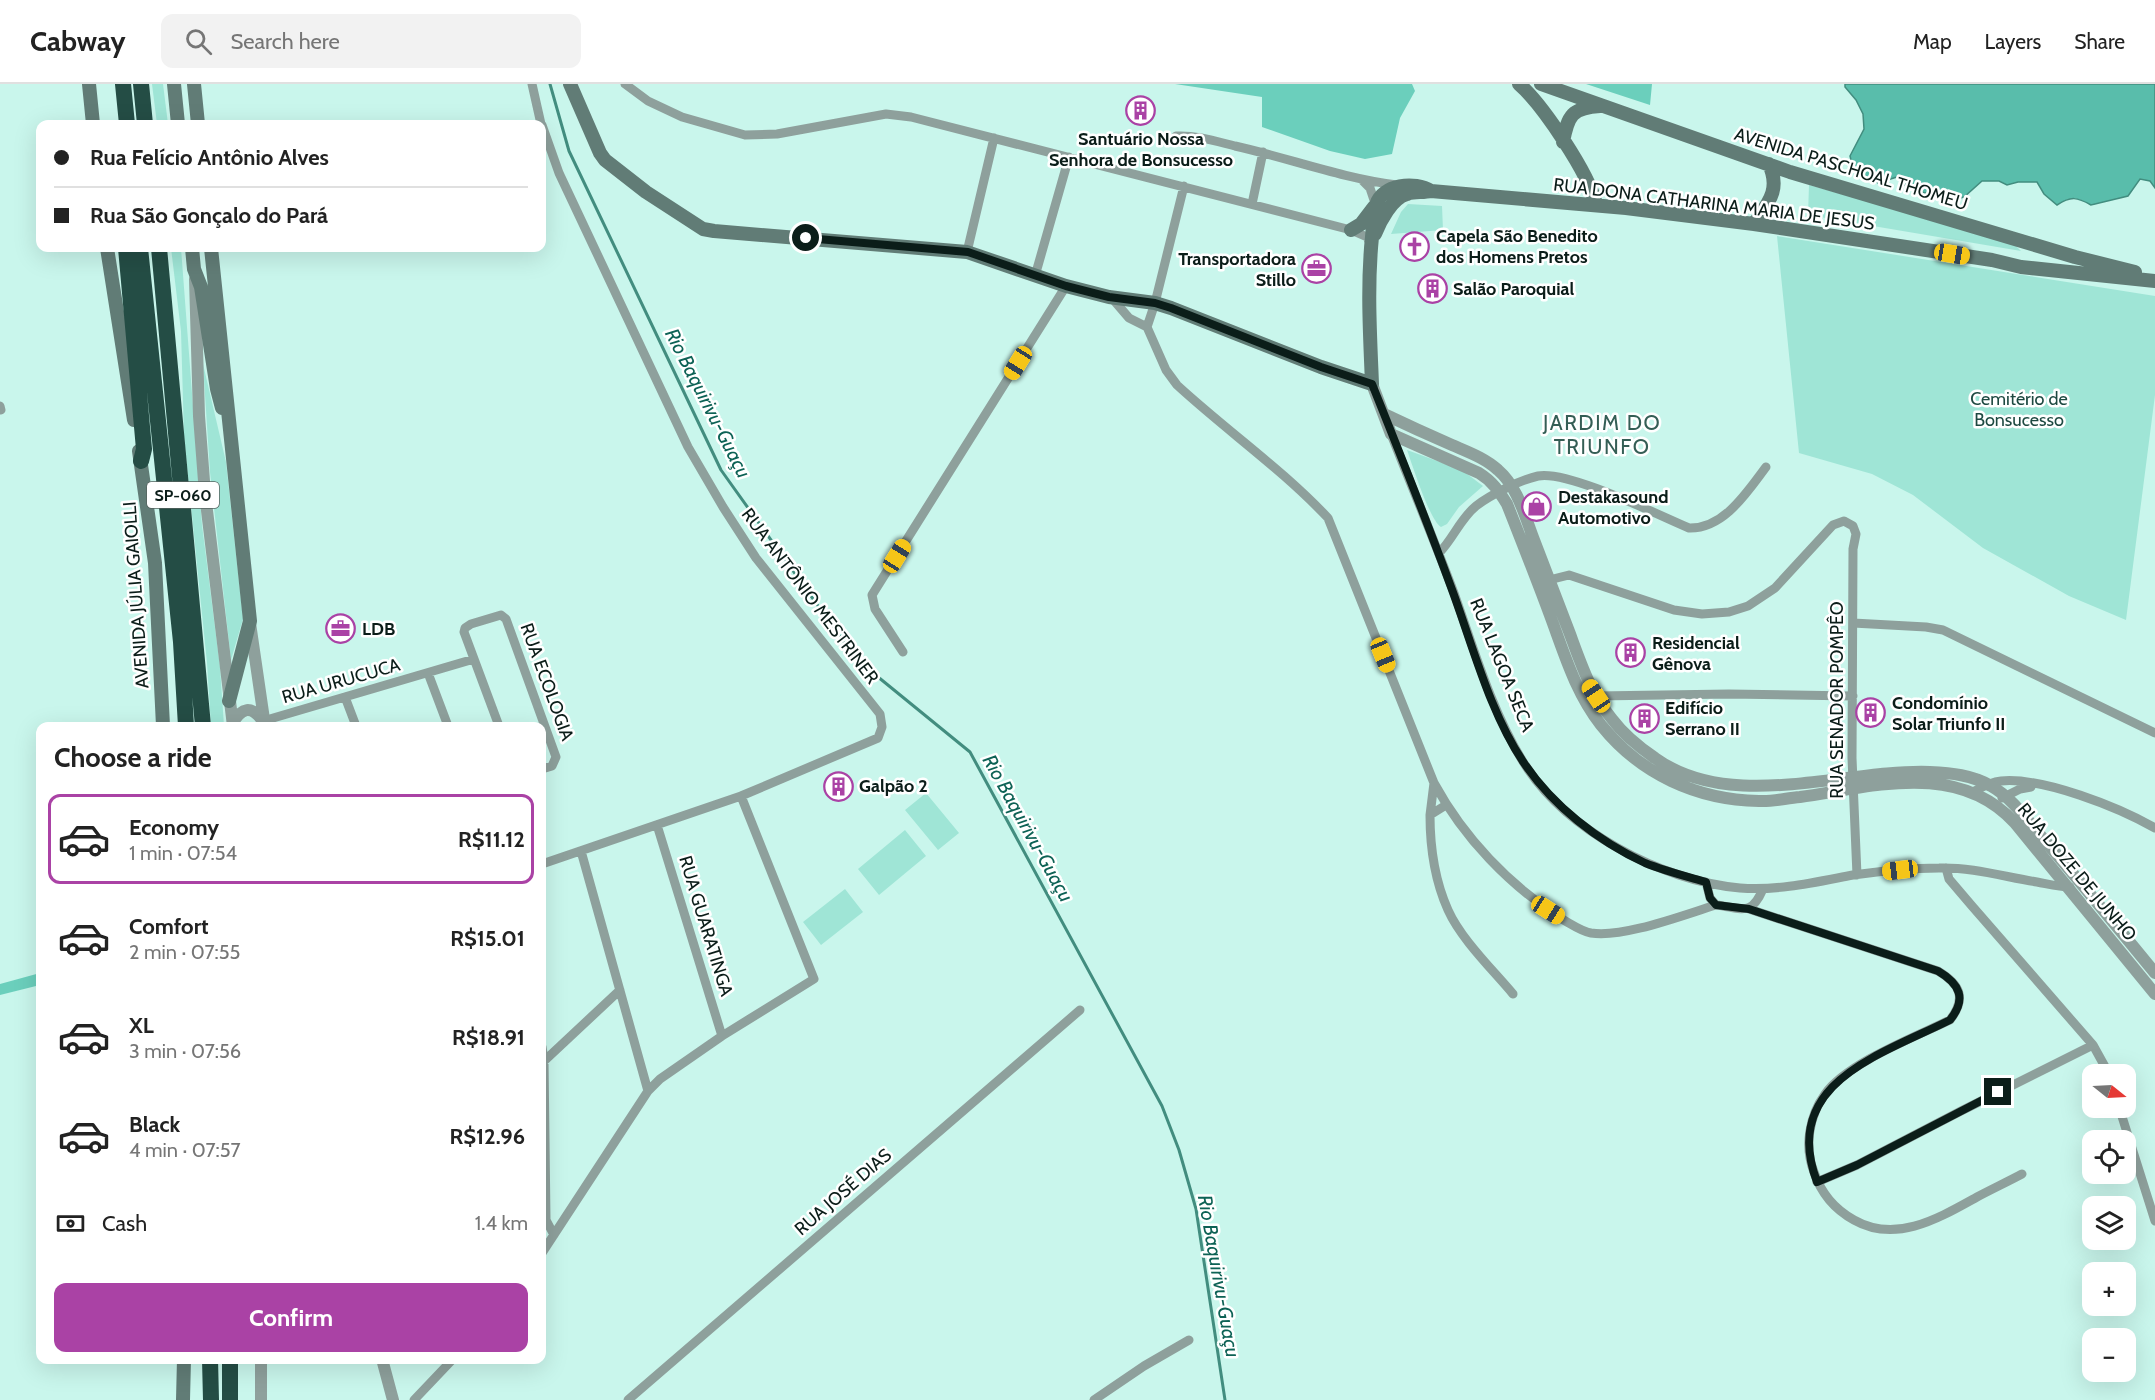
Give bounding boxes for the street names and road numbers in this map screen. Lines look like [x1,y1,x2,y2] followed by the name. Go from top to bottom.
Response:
[1732,123,1970,215] street label: AVENIDA PASCHOAL THOMEU
[1552,173,1876,235] street label: RUA DONA CATHARINA MARIA DE JESUS
[147,482,219,508] road number: SP-060
[119,501,153,689] street label: AVENIDA JÚLIA GAIOLLI
[737,504,883,688] street label: RUA ANTÔNIO MESTRINER
[1465,595,1539,735] street label: RUA LAGOA SECA
[1826,601,1848,799] street label: RUA SENADOR POMPÊO
[516,620,578,744] street label: RUA ECOLOGIA
[279,654,403,708] street label: RUA URUCUCA
[2013,799,2141,946] street label: RUA DOZE DE JUNHO
[674,853,738,999] street label: RUA GUARATINGA
[790,1144,896,1240] street label: RUA JOSÉ DIAS

